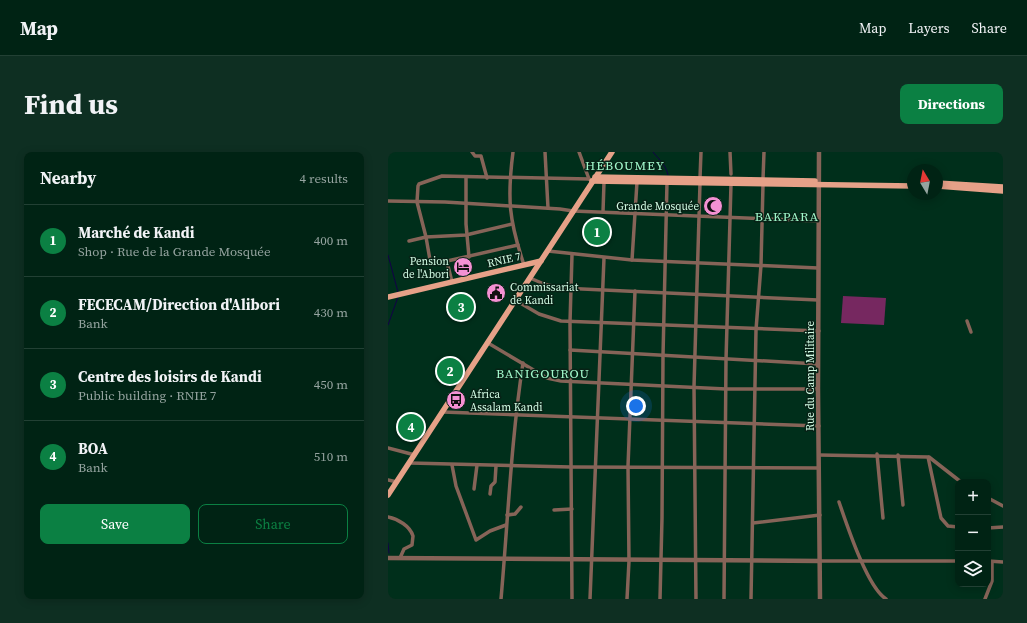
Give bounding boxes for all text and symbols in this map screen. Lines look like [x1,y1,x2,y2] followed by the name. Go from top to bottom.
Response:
[20,15,58,41] text: Map
[859,18,886,38] text: Map
[908,18,950,38] text: Layers
[972,18,1007,38] text: Share
[900,84,1003,124] button: Directions
[24,85,118,123] text: Find us
[585,157,665,174] district label: HÉBOUMEY
[907,164,943,200] north arrow
[40,166,96,190] text: Nearby
[300,170,348,187] text: 4 results
[702,195,724,217] mosque icon: Grande Mosquée
[616,199,699,214] place label: Grande Mosquée
[755,208,819,225] district label: BAKPARA
[584,217,610,247] pin: 1
[78,222,194,243] text: Marché de Kandi
[49,232,57,249] text: 1
[314,232,348,249] text: 400 m
[78,243,271,260] text: Shop · Rue de la Grande Mosquée
[486,249,523,271] street label: RNIE 7
[403,254,449,282] place label: Pension de l'Abori
[452,256,474,278] hotel icon: Pension de l'Abori
[510,280,579,308] place label: Commissariat de Kandi
[485,282,507,304] public building icon: Commissariat de Kandi
[448,292,474,322] pin: 3
[78,294,280,315] text: FECECAM/Direction d'Alibori
[49,304,57,321] text: 2
[314,304,348,321] text: 430 m
[78,315,108,332] text: Bank
[803,321,818,431] street label: Rue du Camp Militaire
[437,356,463,386] pin: 2
[496,365,590,382] district label: BANIGOUROU
[78,366,262,387] text: Centre des loisirs de Kandi
[49,376,57,393] text: 3
[314,376,348,393] text: 450 m
[78,387,216,404] text: Public building · RNIE 7
[470,387,543,415] place label: Africa Assalam Kandi
[445,389,467,411] bus stop icon: Africa Assalam Kandi
[626,396,646,416] your location
[398,412,424,442] pin: 4
[78,438,108,459] text: BOA
[49,448,57,465] text: 4
[314,448,348,465] text: 510 m
[78,459,108,476] text: Bank
[955,479,991,587] map controls
[955,479,991,515] button: +
[40,504,190,544] button: Save
[198,504,348,544] button: Share
[955,515,991,551] button: −
[955,551,991,587] button: layers

